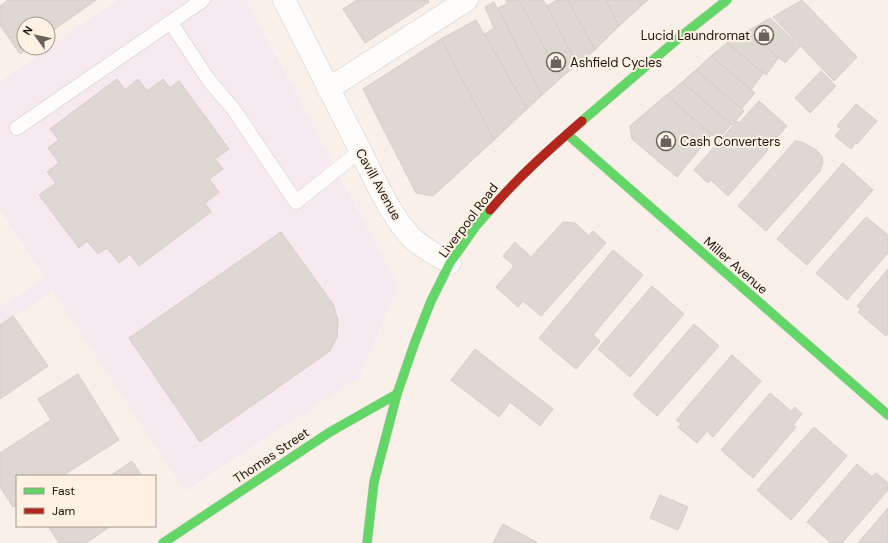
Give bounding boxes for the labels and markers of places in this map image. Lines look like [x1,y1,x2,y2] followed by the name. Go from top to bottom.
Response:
[753,24,775,46] shop icon: Lucid Laundromat
[641,27,750,44] place label: Lucid Laundromat
[545,51,567,73] shop icon: Ashfield Cycles
[570,54,662,71] place label: Ashfield Cycles
[655,130,677,152] shop icon: Cash Converters
[680,133,781,150] place label: Cash Converters

